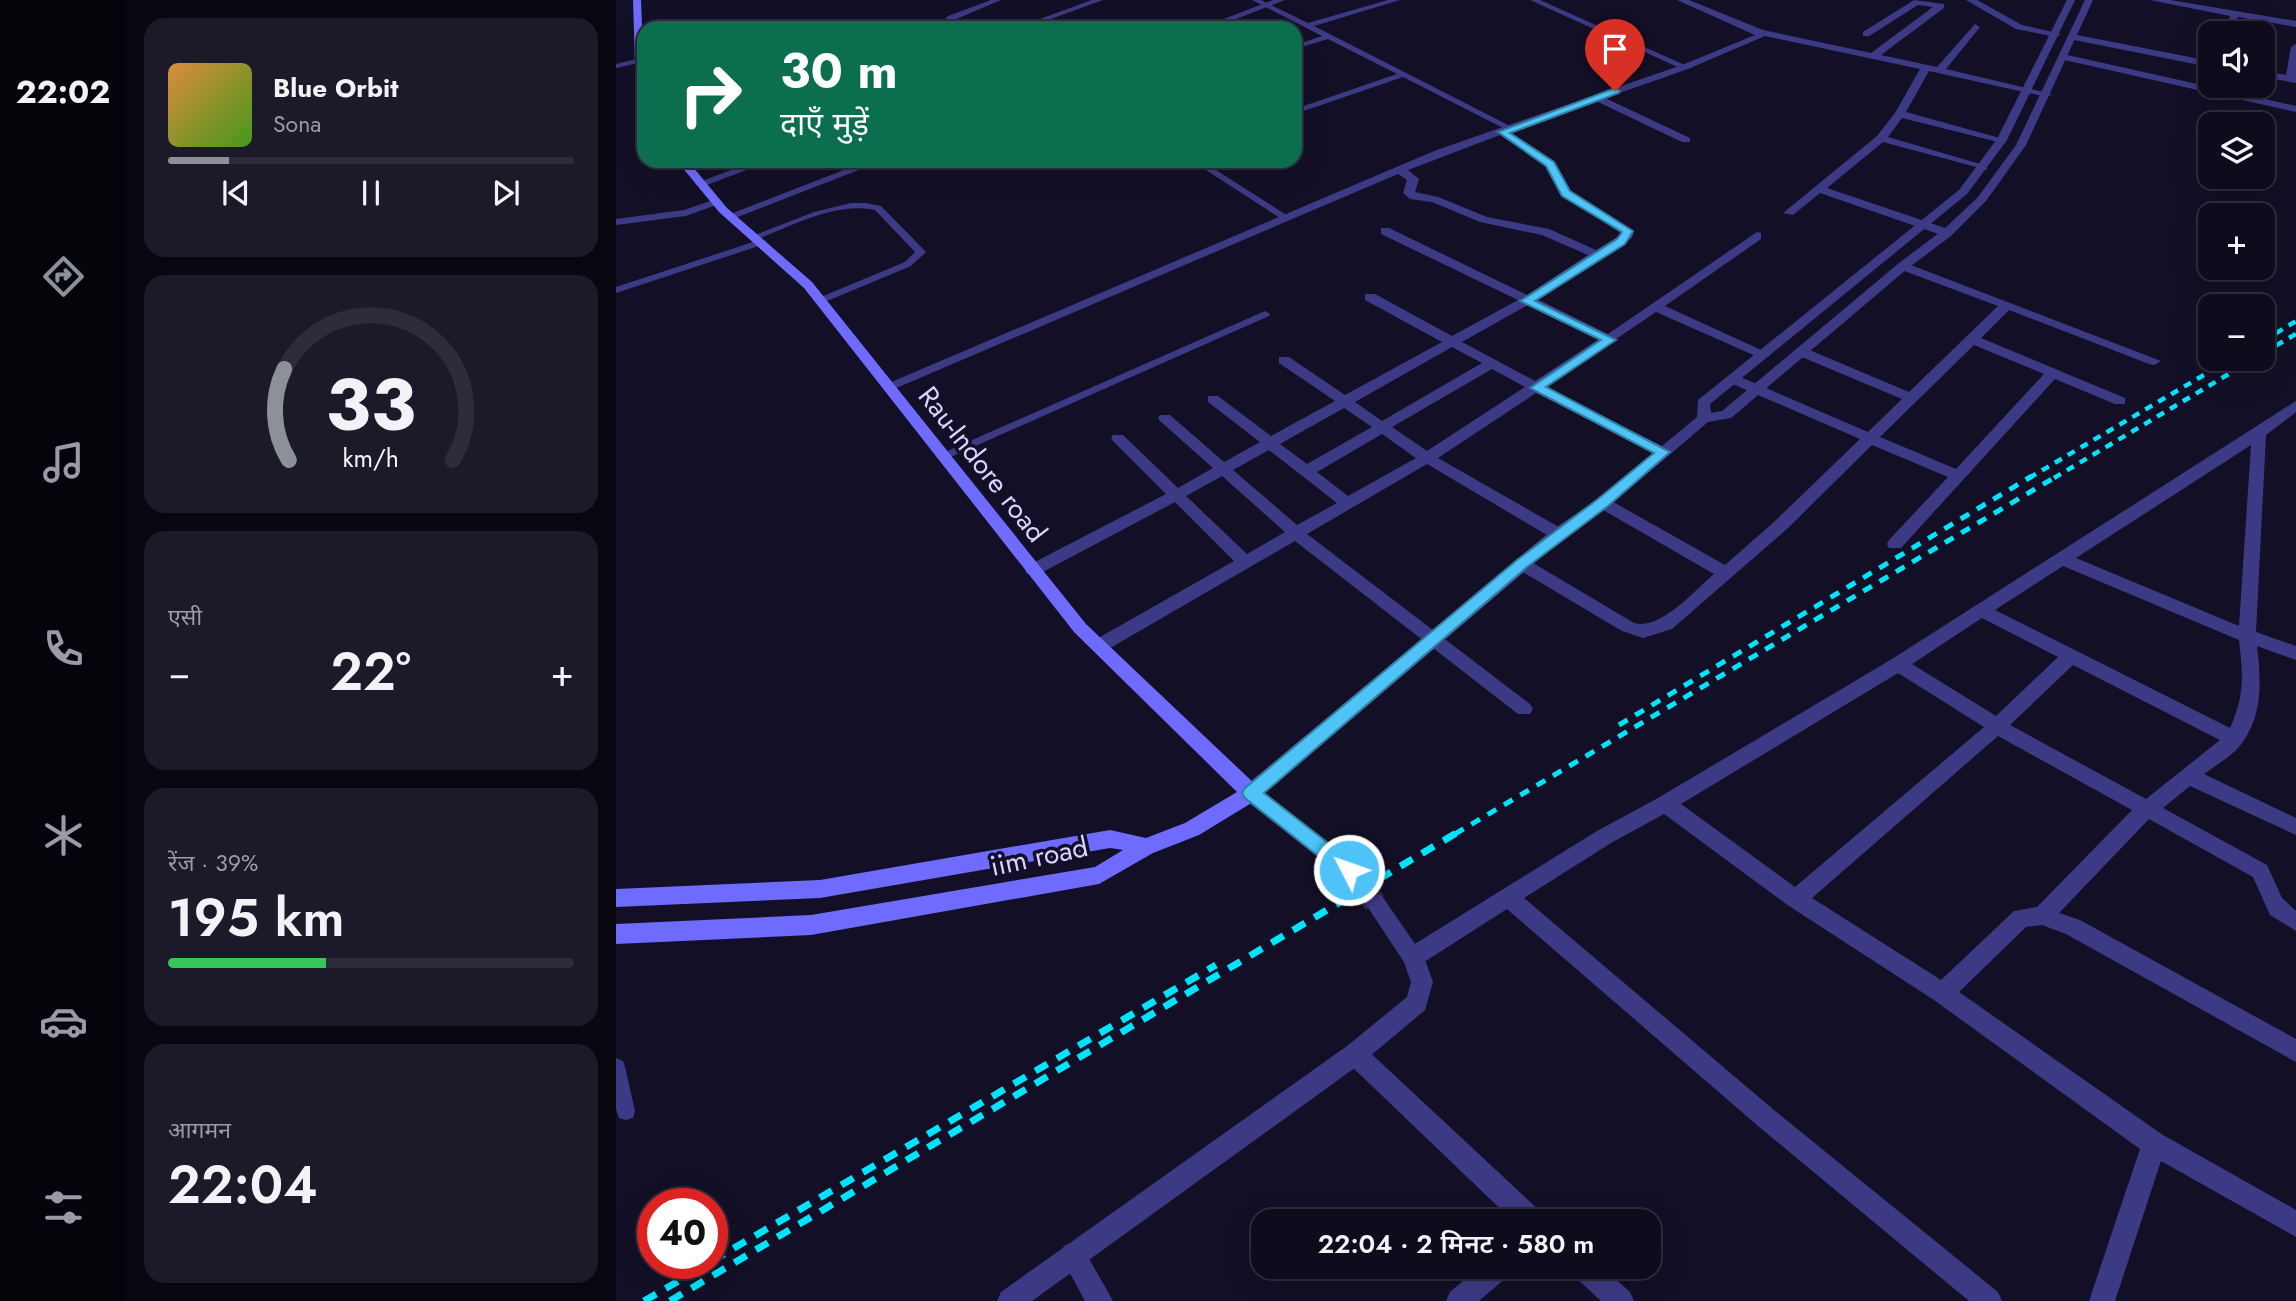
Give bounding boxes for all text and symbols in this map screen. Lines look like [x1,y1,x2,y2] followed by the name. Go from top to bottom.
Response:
[1585,19,1645,91] pin
[2198,21,2275,371] map controls
[2198,21,2275,98] button: sound
[1596,30,1634,68] icon: arrive
[780,36,898,106] text: 30 m
[665,49,756,140] icon: right
[16,69,110,115] text: 22:02
[273,69,398,107] text: Blue Orbit
[780,101,869,147] text: दाएँ मुड़ें
[273,107,321,141] text: Sona
[2198,112,2275,189] button: layers
[217,174,255,212] icon: previous
[352,174,390,212] icon: pause
[487,174,525,212] icon: next
[2198,203,2275,280] button: +
[39,252,88,301] icon: directions
[2198,294,2275,371] button: −
[326,352,416,457] text: 33
[908,377,1057,551] street label: Rau-Indore road
[39,438,88,487] icon: music
[343,440,399,476] text: km/h
[168,600,202,634] text: एसी
[39,624,88,673] icon: phone
[330,634,411,710] text: 22°
[168,645,190,700] text: −
[551,645,574,700] text: +
[39,811,88,860] icon: climate
[987,826,1092,887] street label: iim road
[1312,833,1386,907] position arrow
[168,846,258,880] text: रेंज · 39%
[168,880,344,956] text: 195 km
[39,997,88,1046] icon: car
[168,1113,231,1147] text: आगमन
[168,1147,318,1223] text: 22:04
[39,1183,88,1232] icon: filters
[637,1188,728,1279] speed limit sign: 40
[1318,1225,1594,1263] text: 22:04 · 2 मिनट · 580 m

